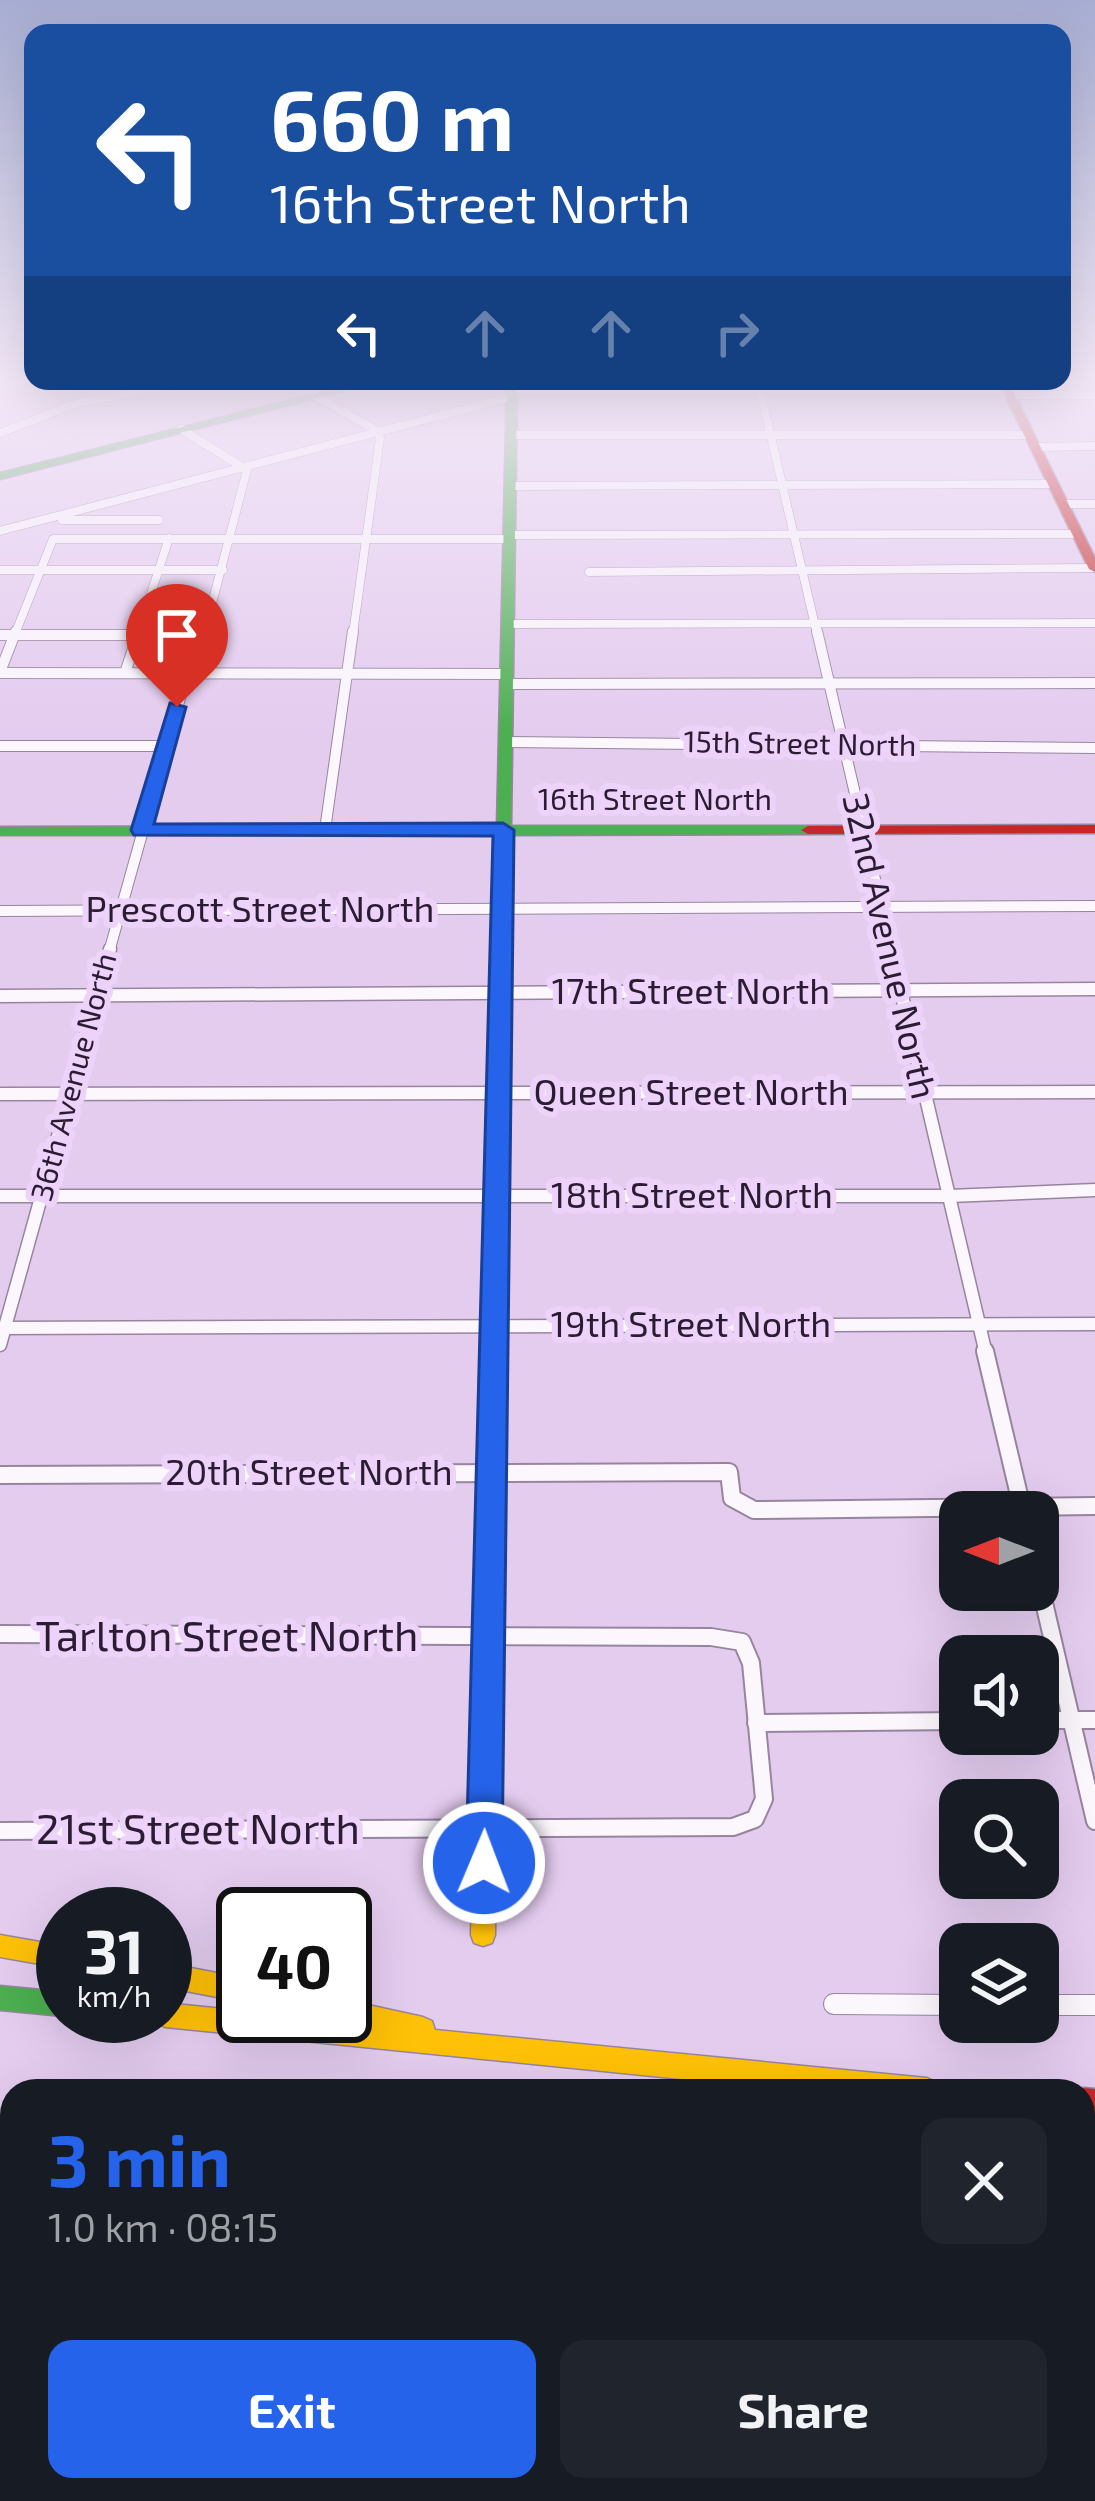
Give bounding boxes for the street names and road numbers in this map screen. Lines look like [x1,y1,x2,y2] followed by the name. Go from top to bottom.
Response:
[683,722,917,762] street label: 15th Street North
[538,780,772,816] street label: 16th Street North
[835,789,948,1103] street label: 32nd Avenue North
[86,886,434,929] street label: Prescott Street North
[22,949,122,1204] street label: 36th Avenue North
[552,968,830,1011] street label: 17th Street North
[533,1069,849,1112] street label: Queen Street North
[551,1172,833,1215] street label: 18th Street North
[551,1301,831,1344] street label: 19th Street North
[165,1449,453,1492] street label: 20th Street North
[36,1609,418,1659] street label: Tarlton Street North
[36,1802,360,1852] street label: 21st Street North

